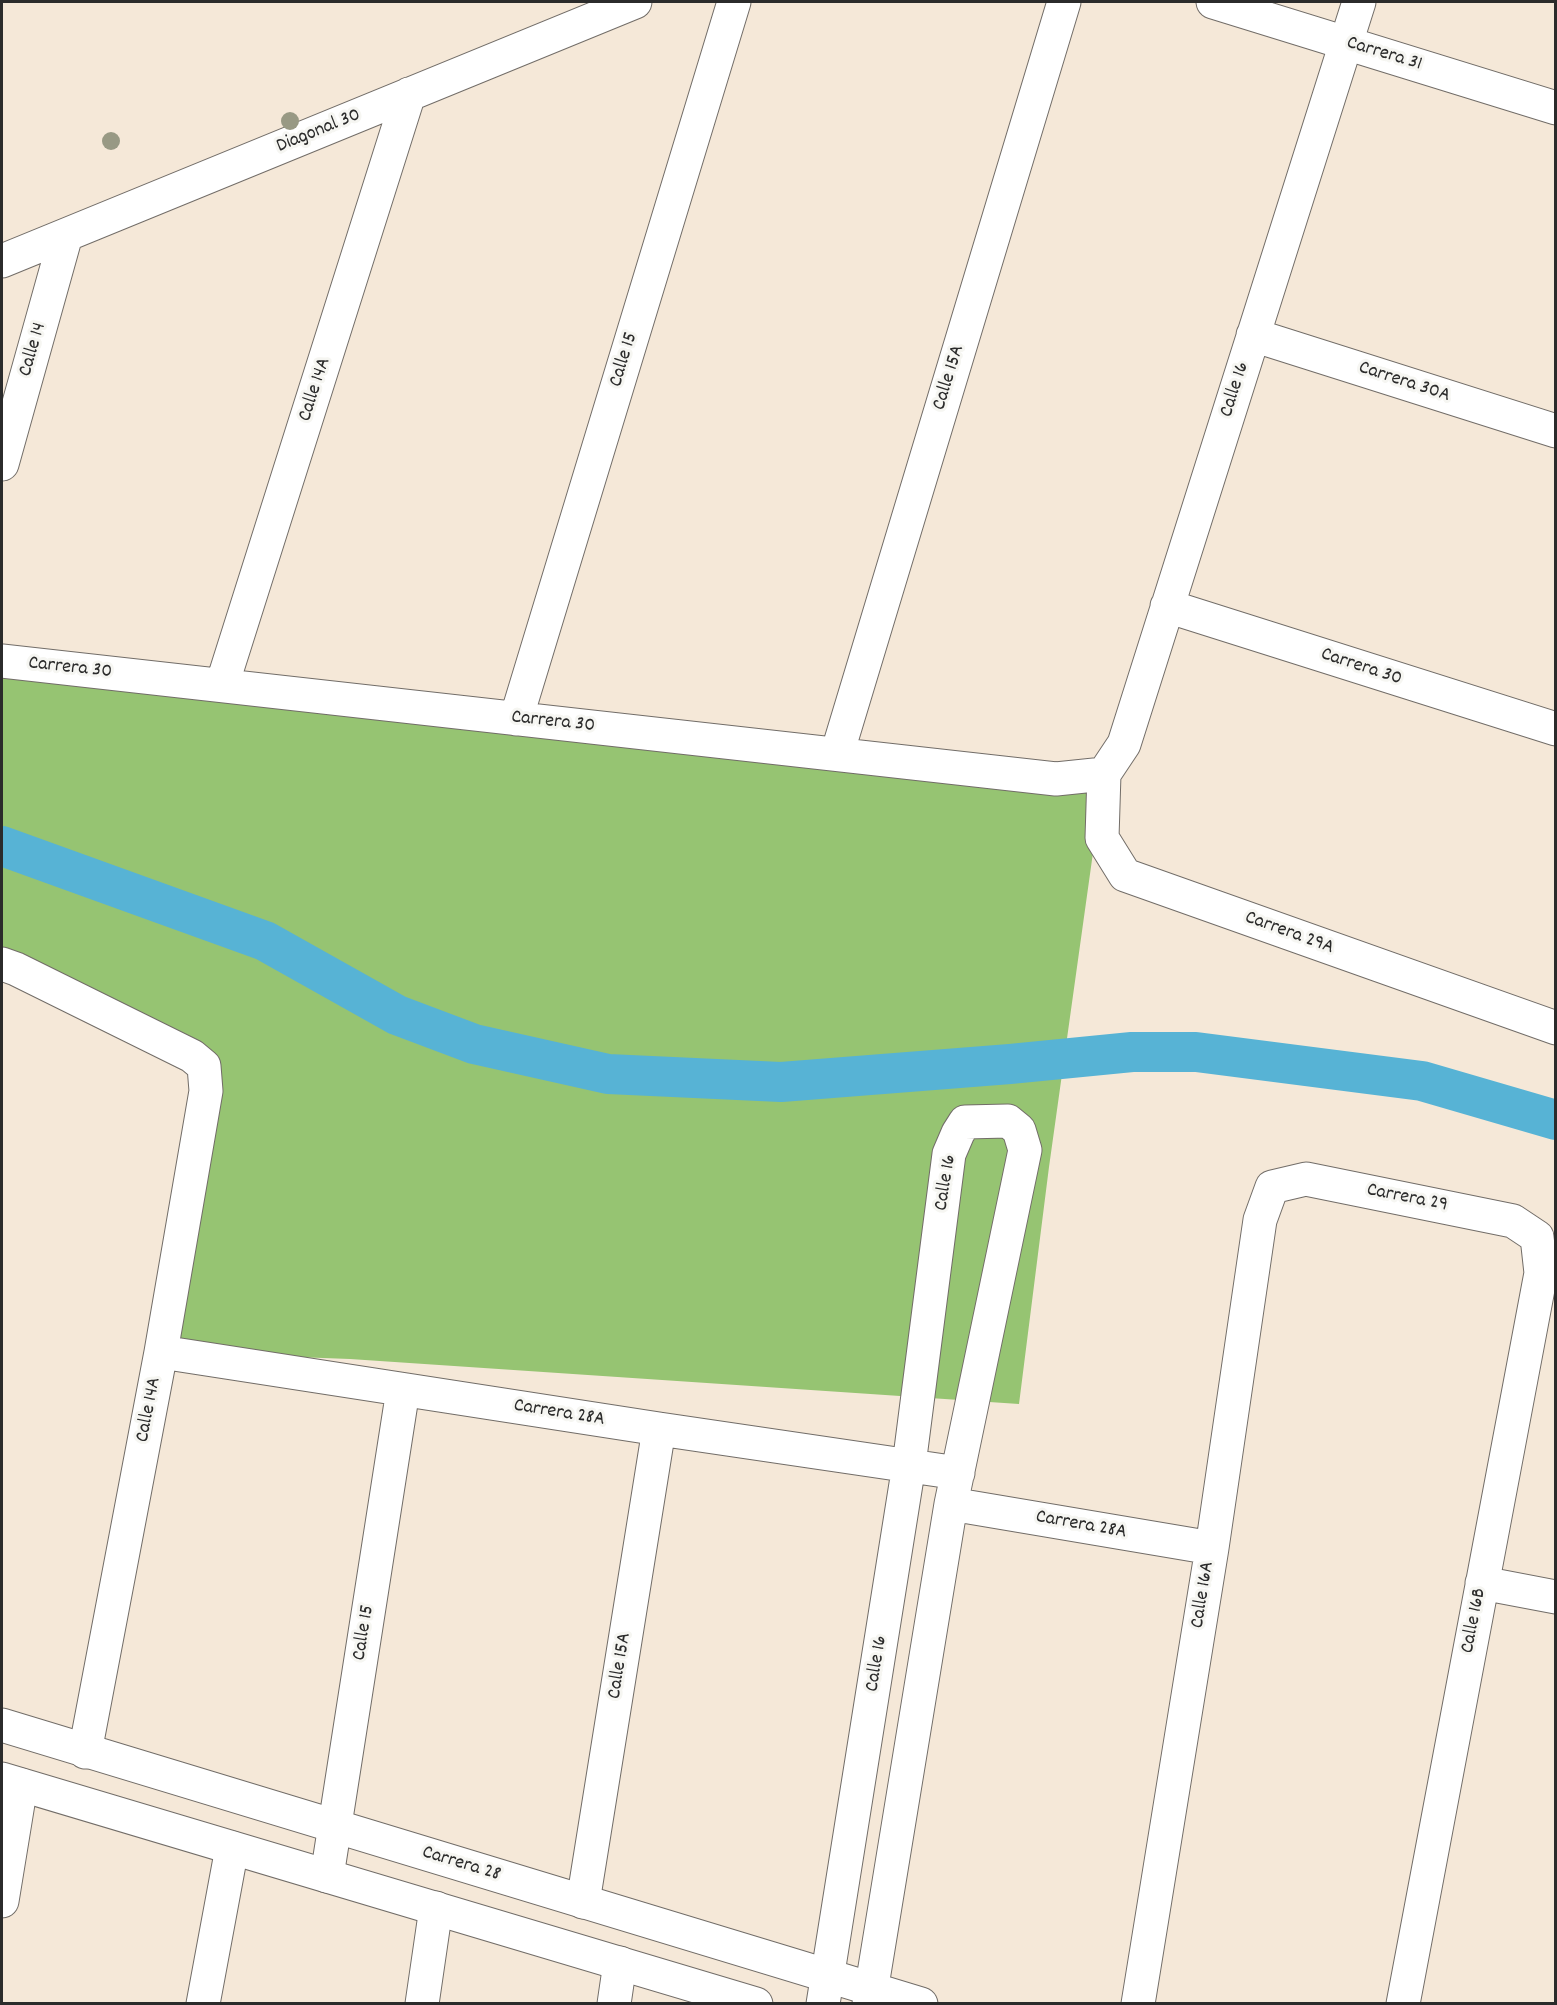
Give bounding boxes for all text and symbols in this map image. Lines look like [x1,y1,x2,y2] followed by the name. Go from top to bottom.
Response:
[1343,32,1425,78] street label: Carrera 31
[273,104,365,160] street label: Diagonal 30
[15,320,53,380] street label: Calle 14
[605,330,645,390] street label: Calle 15
[929,343,971,413] street label: Calle 15A
[294,355,338,425] street label: Calle 14A
[1355,357,1453,409] street label: Carrera 30A
[1216,360,1256,420] street label: Calle 16
[1317,644,1405,692] street label: Carrera 30
[27,653,113,685] street label: Carrera 30
[510,707,596,739] street label: Carrera 30
[1241,907,1337,961] street label: Carrera 29A
[931,1153,963,1213] street label: Calle 16
[1364,1179,1450,1219] street label: Carrera 29
[132,1375,168,1445] street label: Calle 14A
[512,1395,606,1433] street label: Carrera 28A
[1034,1506,1128,1546] street label: Carrera 28A
[1187,1560,1221,1630] street label: Calle 16A
[1457,1586,1493,1656] street label: Calle 16B
[349,1604,381,1662] street label: Calle 15
[604,1631,638,1701] street label: Calle 15A
[862,1634,894,1694] street label: Calle 16
[419,1842,503,1888] street label: Carrera 28

